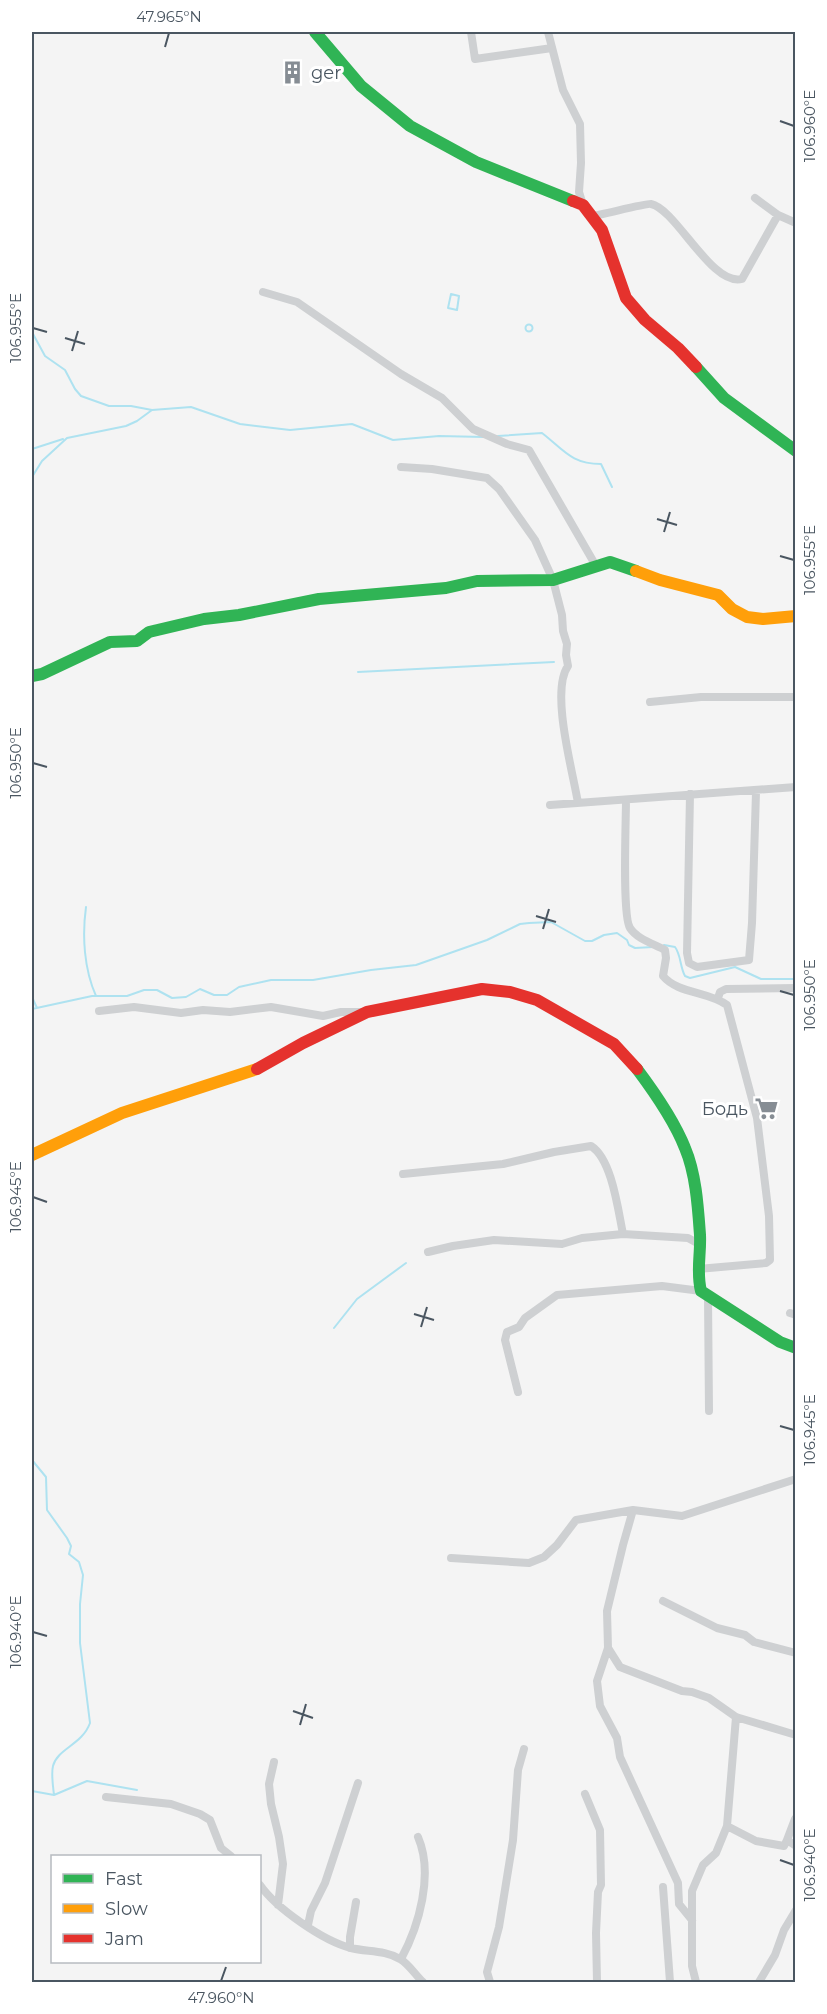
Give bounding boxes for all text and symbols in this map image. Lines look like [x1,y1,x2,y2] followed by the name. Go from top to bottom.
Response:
[136,7,202,26] text: 47.965°N
[280,60,306,86] building icon: ger
[311,62,341,84] place label: ger
[800,90,819,162] text: 106.960°E
[6,293,25,363] text: 106.955°E
[800,525,819,595] text: 106.955°E
[6,727,25,799] text: 106.950°E
[800,959,819,1031] text: 106.950°E
[753,1096,779,1122] supermarket icon: Бодь
[702,1098,748,1120] place label: Бодь
[6,1161,25,1233] text: 106.945°E
[800,1394,819,1466] text: 106.945°E
[6,1595,25,1669] text: 106.940°E
[800,1828,819,1902] text: 106.940°E
[51,1855,261,1963] legend
[105,1868,143,1890] text: Fast
[105,1898,148,1920] text: Slow
[104,1928,144,1950] text: Jam
[187,1988,255,2007] text: 47.960°N

